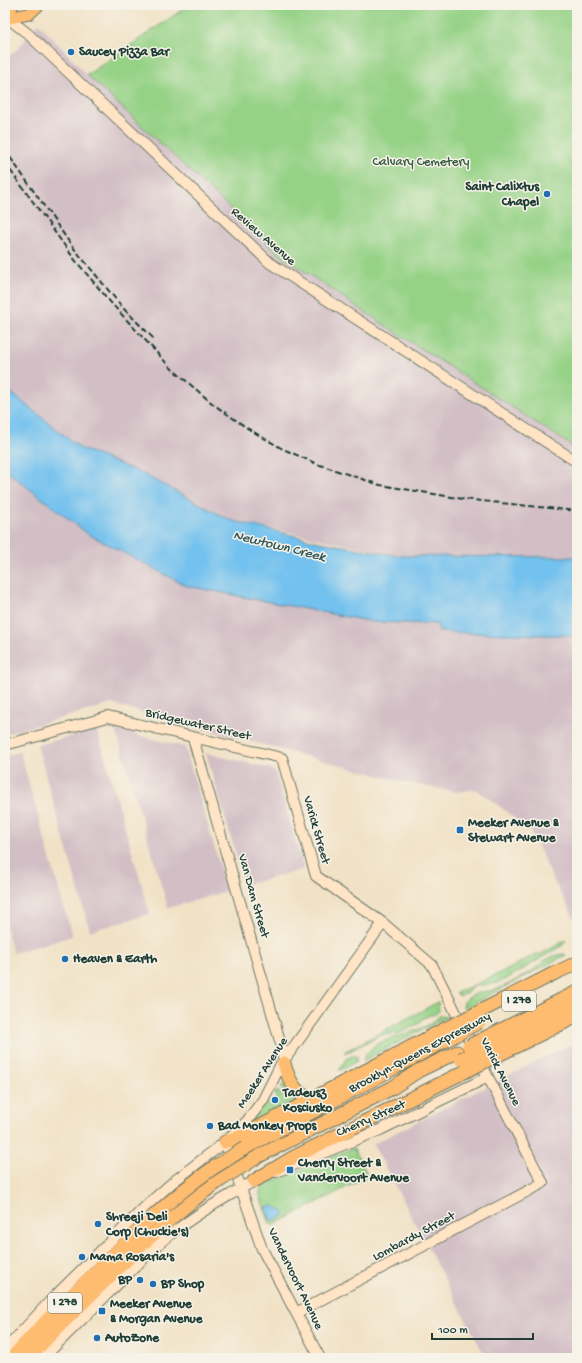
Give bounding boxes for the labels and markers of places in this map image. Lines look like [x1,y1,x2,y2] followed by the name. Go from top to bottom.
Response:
[79,45,171,60] place label: Saucey Pizza Bar
[66,47,76,57] marker: Saucey Pizza Bar
[465,180,540,211] place label: Saint Calixtus Chapel
[542,189,552,199] marker: Saint Calixtus Chapel
[468,816,560,846] place label: Meeker Avenue & Stewart Avenue
[455,825,465,835] marker: Meeker Avenue & Stewart Avenue
[73,952,157,967] place label: Heaven & Earth
[60,954,70,964] marker: Heaven & Earth
[282,1086,333,1116] place label: Tadeusz Kosciusko
[270,1095,280,1105] marker: Tadeusz Kosciusko
[217,1119,317,1135] place label: Bad Monkey Props
[205,1121,215,1131] marker: Bad Monkey Props
[297,1156,410,1186] place label: Cherry Street & Vandervoort Avenue
[285,1165,295,1175] marker: Cherry Street & Vandervoort Avenue
[105,1210,189,1241] place label: Shreeji Deli Corp (Chuckie's)
[93,1219,103,1229] marker: Shreeji Deli Corp (Chuckie's)
[90,1250,175,1265] place label: Mama Rosaria's
[77,1252,87,1262] marker: Mama Rosaria's
[117,1273,133,1288] place label: BP
[135,1275,145,1285] marker: BP
[160,1277,205,1293] place label: BP Shop
[148,1279,158,1289] marker: BP Shop
[110,1297,204,1327] place label: Meeker Avenue & Morgan Avenue
[97,1306,107,1316] marker: Meeker Avenue & Morgan Avenue
[104,1331,160,1346] place label: AutoZone
[92,1333,102,1343] marker: AutoZone

